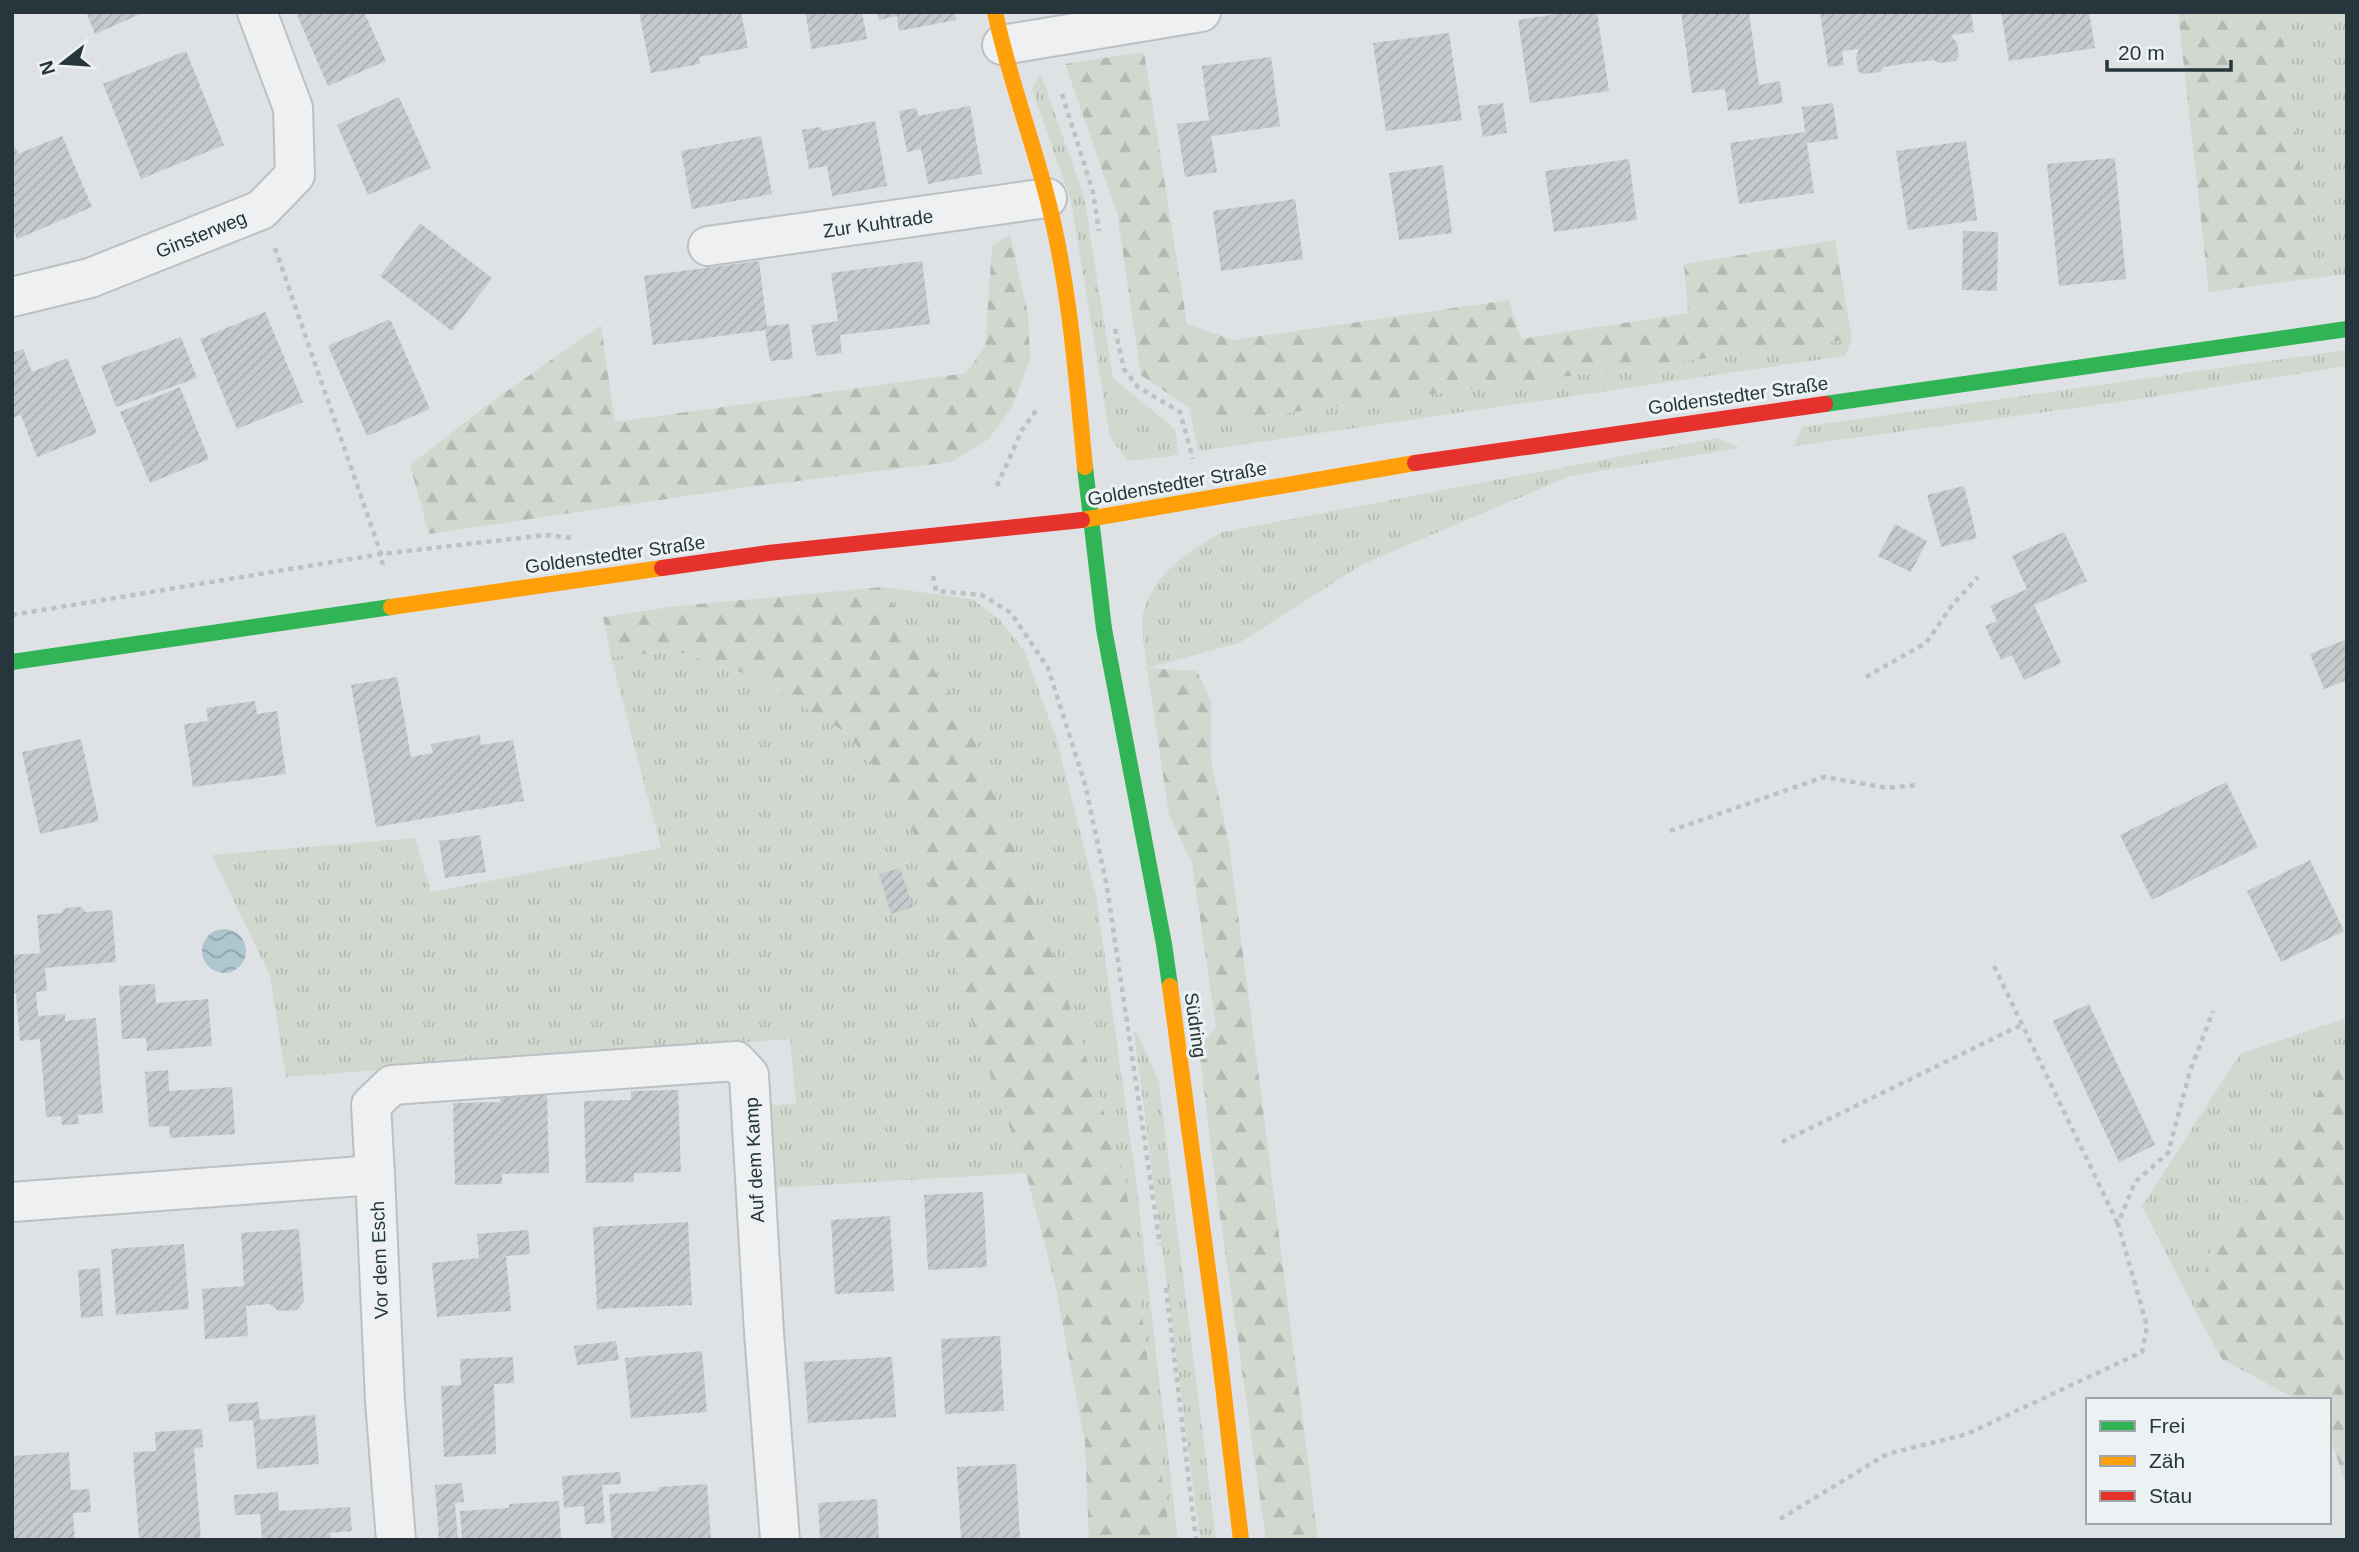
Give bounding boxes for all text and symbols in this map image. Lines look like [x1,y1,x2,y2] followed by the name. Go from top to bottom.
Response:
[28,28,98,98] north arrow
[2107,28,2231,72] scale bar
[2118,41,2165,64] text: 20 m
[35,58,59,77] text: N
[822,205,934,242] street label: Zur Kuhtrade
[153,207,250,262] street label: Ginsterweg
[1647,372,1829,419] street label: Goldenstedter Straße
[1086,457,1268,510] street label: Goldenstedter Straße
[524,531,706,578] street label: Goldenstedter Straße
[1181,991,1210,1059] street label: Südring
[741,1097,768,1223] street label: Auf dem Kamp
[367,1201,392,1319] street label: Vor dem Esch
[2086,1398,2331,1524] legend
[2149,1414,2185,1437] text: Frei
[2149,1449,2185,1472] text: Zäh
[2149,1484,2192,1507] text: Stau

